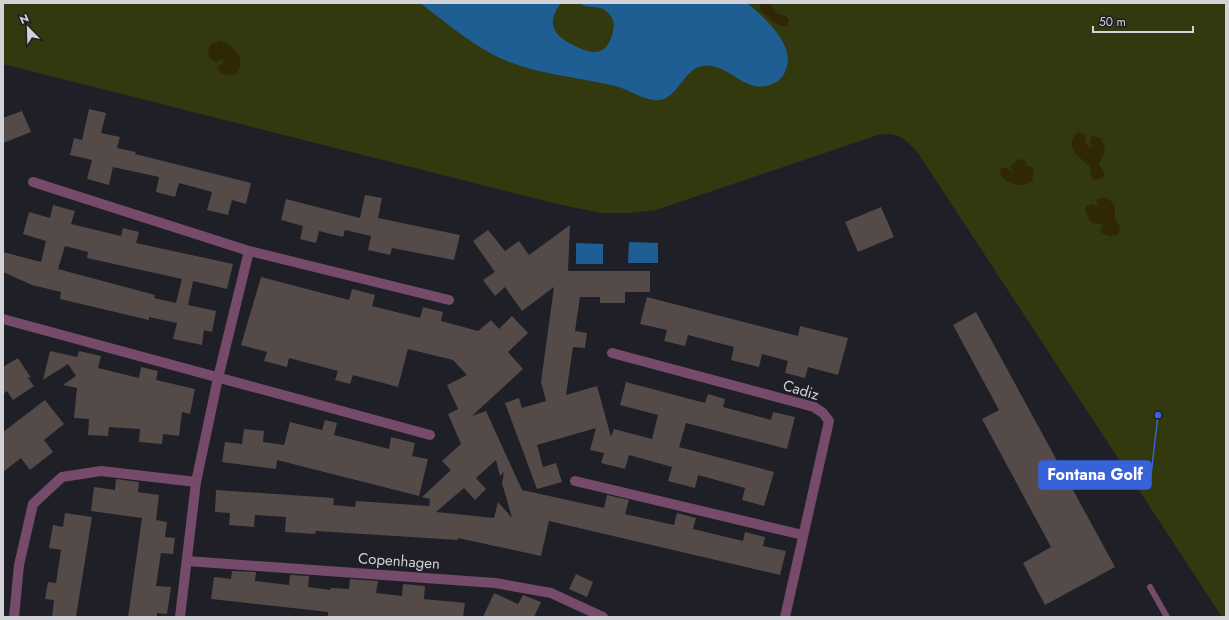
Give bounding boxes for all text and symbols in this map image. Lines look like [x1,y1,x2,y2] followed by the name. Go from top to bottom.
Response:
[8,8,48,48] north arrow
[1093,8,1193,34] scale bar
[17,10,31,28] text: N
[1099,13,1126,31] text: 50 m
[780,374,822,406] street label: Cadiz
[1039,461,1151,489] callout: Fontana Golf
[1047,463,1144,486] text: Fontana Golf
[357,547,441,575] street label: Copenhagen

